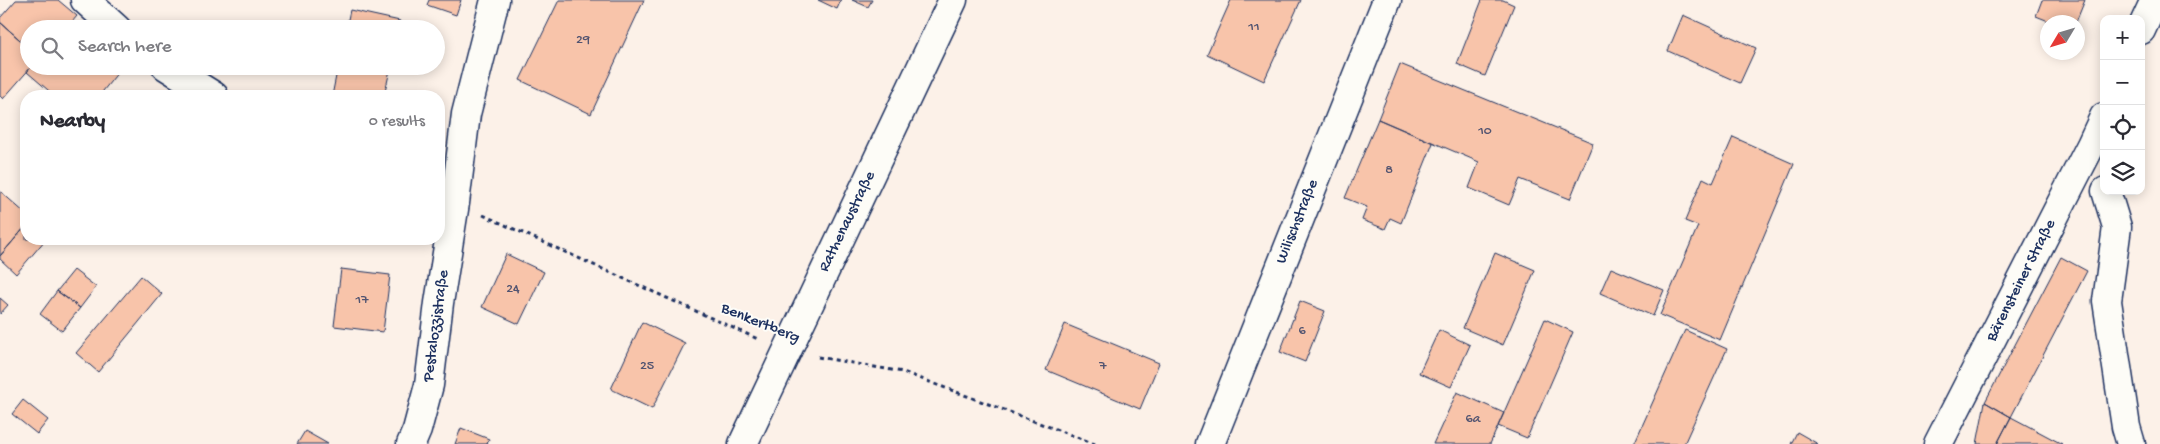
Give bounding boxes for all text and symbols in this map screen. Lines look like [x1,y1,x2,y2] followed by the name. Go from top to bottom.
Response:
[2040,15,2085,60] north arrow
[2100,15,2145,195] map controls
[2100,15,2145,60] button: +
[1247,19,1260,36] house number: 11
[20,20,445,75] search box
[576,32,590,49] house number: 29
[38,34,66,62] icon: search
[78,36,172,59] text: Search here
[2100,60,2145,105] button: −
[2100,105,2145,150] button: locate
[40,110,105,135] text: Nearby
[369,113,425,132] text: 0 results
[1477,123,1492,140] house number: 10
[2100,150,2145,195] button: layers
[1385,162,1393,179] house number: 8
[815,168,881,275] street label: Rathenaustraße
[1273,177,1324,267] street label: Wilischstraße
[1983,216,2061,346] street label: Bärensteiner Straße
[420,268,454,384] street label: Pestalozzistraße
[506,281,520,298] house number: 24
[355,292,369,309] house number: 17
[717,299,802,348] street label: Benkertberg
[1298,323,1306,340] house number: 6
[640,358,654,375] house number: 25
[1098,358,1107,375] house number: 7
[1466,411,1482,428] house number: 6a

